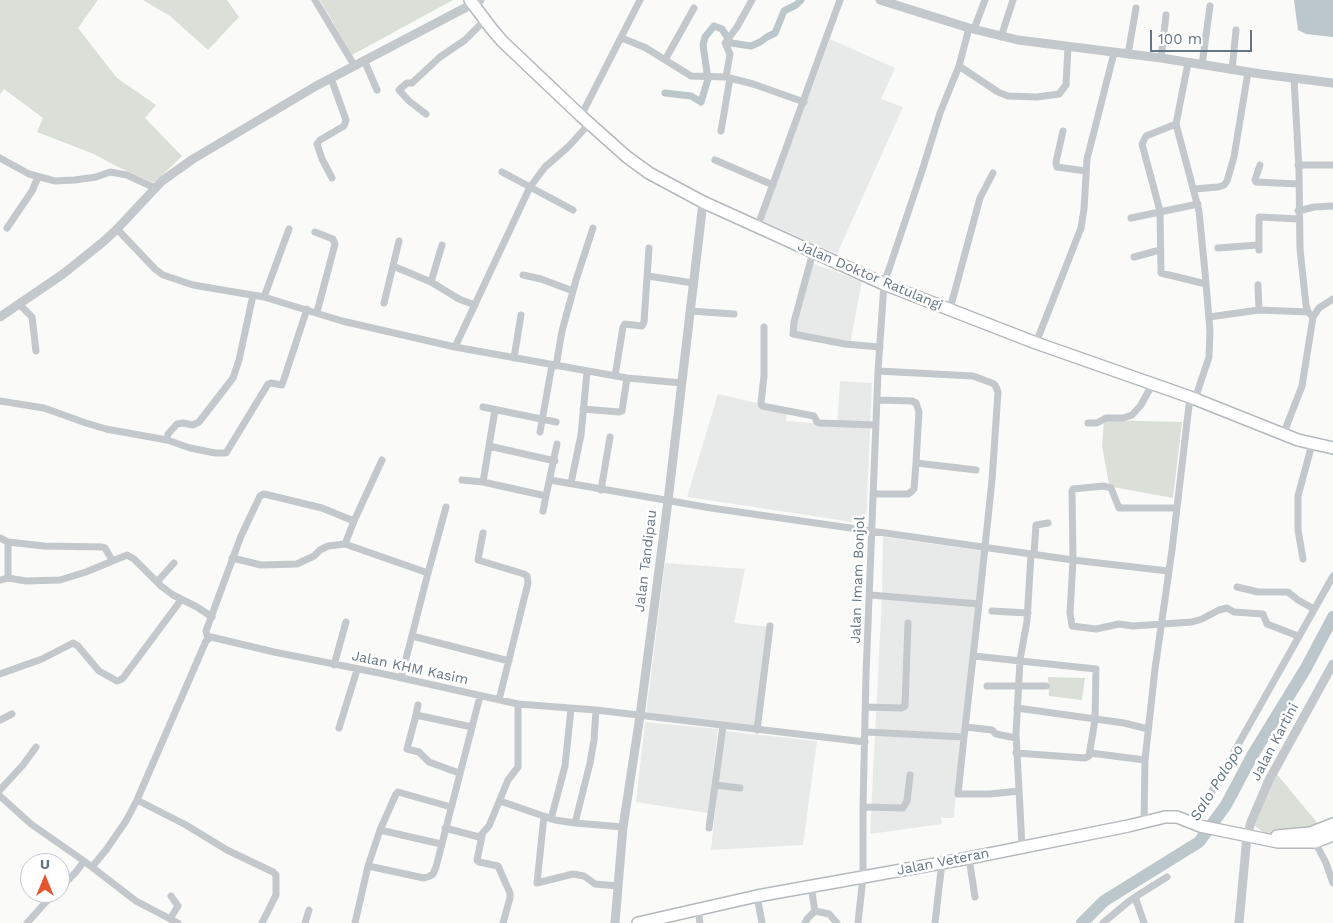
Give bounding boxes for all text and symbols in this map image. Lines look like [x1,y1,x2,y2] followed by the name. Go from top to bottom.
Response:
[1153,20,1256,52] scale bar
[1158,30,1202,48] text: 100 m
[795,238,945,314] street label: Jalan Doktor Ratulangi
[631,509,661,613] street label: Jalan Tandipau
[847,516,869,644] street label: Jalan Imam Bonjol
[350,647,470,689] street label: Jalan KHM Kasim
[1248,700,1302,784] street label: Jalan Kartini
[1186,741,1248,825] water label: Salo Palopo
[895,845,991,879] street label: Jalan Veteran
[20,853,70,903] north arrow
[40,856,50,872] text: U

